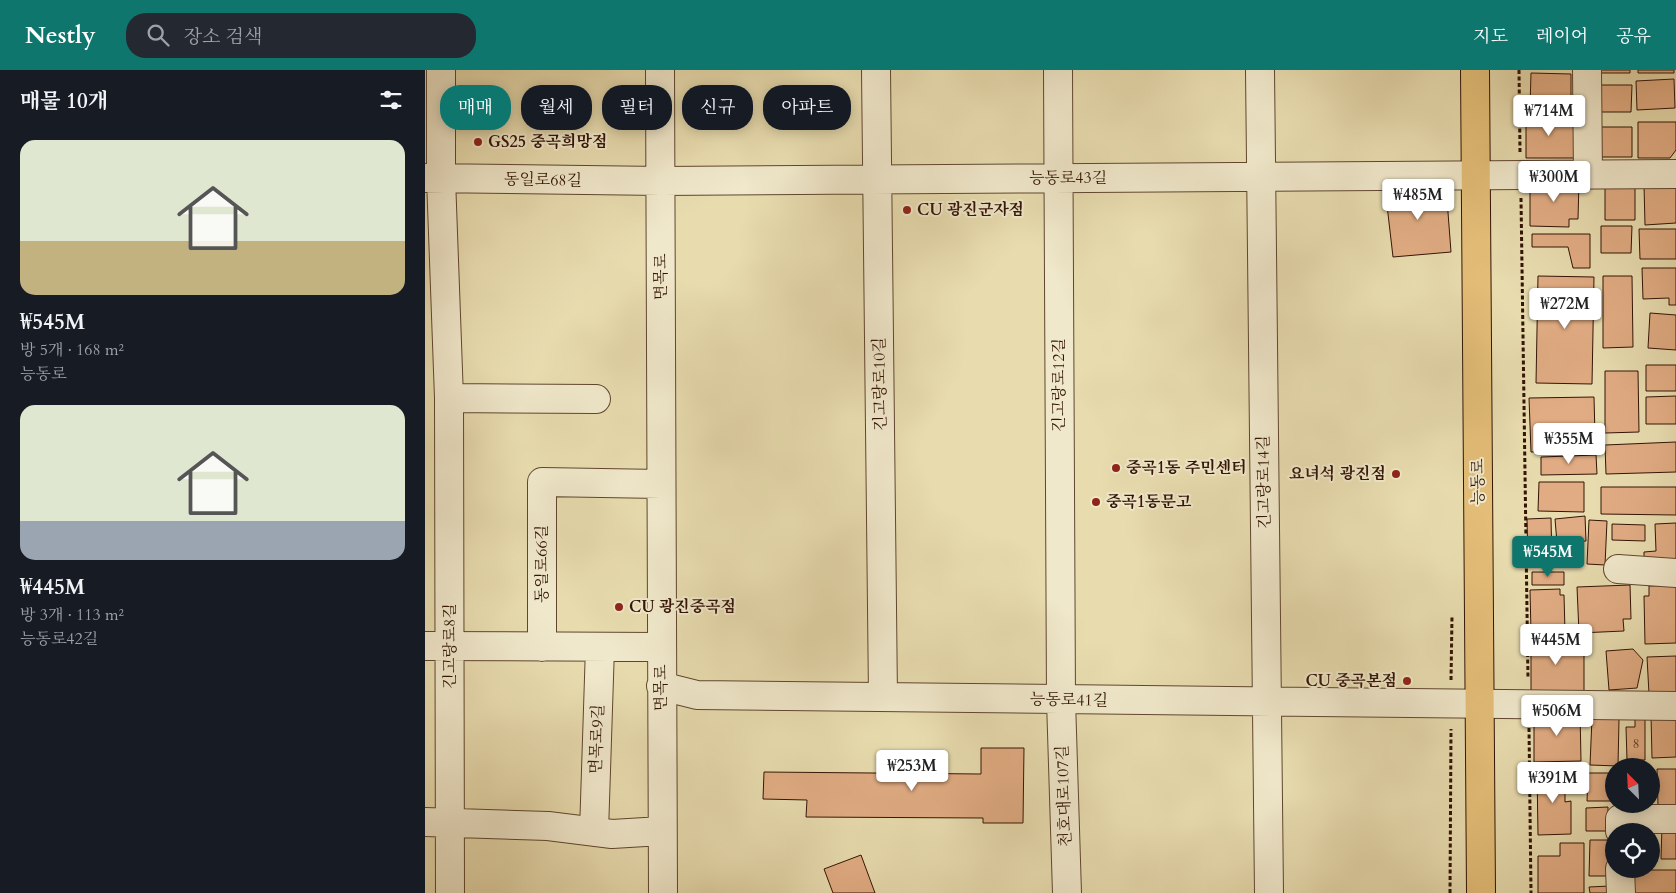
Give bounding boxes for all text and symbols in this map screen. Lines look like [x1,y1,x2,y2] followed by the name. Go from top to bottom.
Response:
[126,13,476,58] search box
[25,19,96,52] text: Nestly
[144,21,172,49] icon: search
[184,24,262,50] text: 장소 검색
[1473,24,1508,49] text: 지도
[1536,24,1588,49] text: 레이어
[1616,24,1651,49] text: 공유
[440,85,511,130] chip: 매매
[521,85,592,130] chip: 월세
[602,85,672,130] chip: 필터
[682,85,753,130] chip: 신규
[763,85,851,130] chip: 아파트
[377,86,405,114] icon: filters
[20,87,108,116] text: 매물 10개
[1514,94,1584,137] pin: ₩714M
[1524,100,1574,122] text: ₩714M
[488,131,607,153] place label: GS25 중곡희망점
[472,136,484,148] marker: GS25 중곡희망점
[1519,160,1589,203] pin: ₩300M
[1529,166,1579,188] text: ₩300M
[1029,167,1107,189] street label: 능동로43길
[504,168,582,192] street label: 동일로68길
[168,173,258,263] icon: home
[1383,178,1453,221] pin: ₩485M
[1393,184,1443,206] text: ₩485M
[917,199,1024,221] place label: CU 광진군자점
[901,204,913,216] marker: CU 광진군자점
[650,253,672,300] street label: 면목로
[1530,288,1600,330] pin: ₩272M
[1540,293,1590,315] text: ₩272M
[20,308,85,337] text: ₩545M
[868,337,892,431] street label: 긴고랑로10길
[1048,338,1070,432] street label: 긴고랑로12길
[20,339,124,361] text: 방 5개 · 168 m²
[20,363,66,385] text: 능동로
[1534,422,1604,465] pin: ₩355M
[1544,428,1594,450] text: ₩355M
[1252,435,1276,529] street label: 긴고랑로14길
[168,438,258,528] icon: home
[1126,457,1247,479] place label: 중곡1동 주민센터
[1467,458,1489,505] street label: 능동로
[1110,462,1122,474] marker: 중곡1동 주민센터
[1289,463,1386,485] place label: 요녀석 광진점
[1390,468,1402,480] marker: 요녀석 광진점
[1106,491,1192,513] place label: 중곡1동문고
[1090,496,1102,508] marker: 중곡1동문고
[531,525,553,603] street label: 동일로66길
[1513,536,1583,578] pin: ₩545M
[1523,541,1573,563] text: ₩545M
[20,573,85,602] text: ₩445M
[629,596,736,618] place label: CU 광진중곡점
[613,601,625,613] marker: CU 광진중곡점
[439,603,461,689] street label: 긴고랑로8길
[20,604,124,626] text: 방 3개 · 113 m²
[1521,624,1591,666] pin: ₩445M
[20,628,98,650] text: 능동로42길
[1531,629,1581,651] text: ₩445M
[650,664,672,711] street label: 면목로
[1305,670,1397,692] place label: CU 중곡본점
[1401,675,1413,687] marker: CU 중곡본점
[1030,688,1108,712] street label: 능동로41길
[1522,694,1592,737] pin: ₩506M
[1532,700,1582,722] text: ₩506M
[585,704,609,774] street label: 면목로9길
[1632,734,1640,753] house number: 8
[1051,745,1077,847] street label: 천호대로107길
[877,750,947,792] pin: ₩253M
[887,755,937,777] text: ₩253M
[1605,758,1660,812] north arrow
[1605,758,1660,878] map controls
[1518,762,1588,804] pin: ₩391M
[1528,767,1578,789] text: ₩391M
[1605,823,1660,878] button: locate

